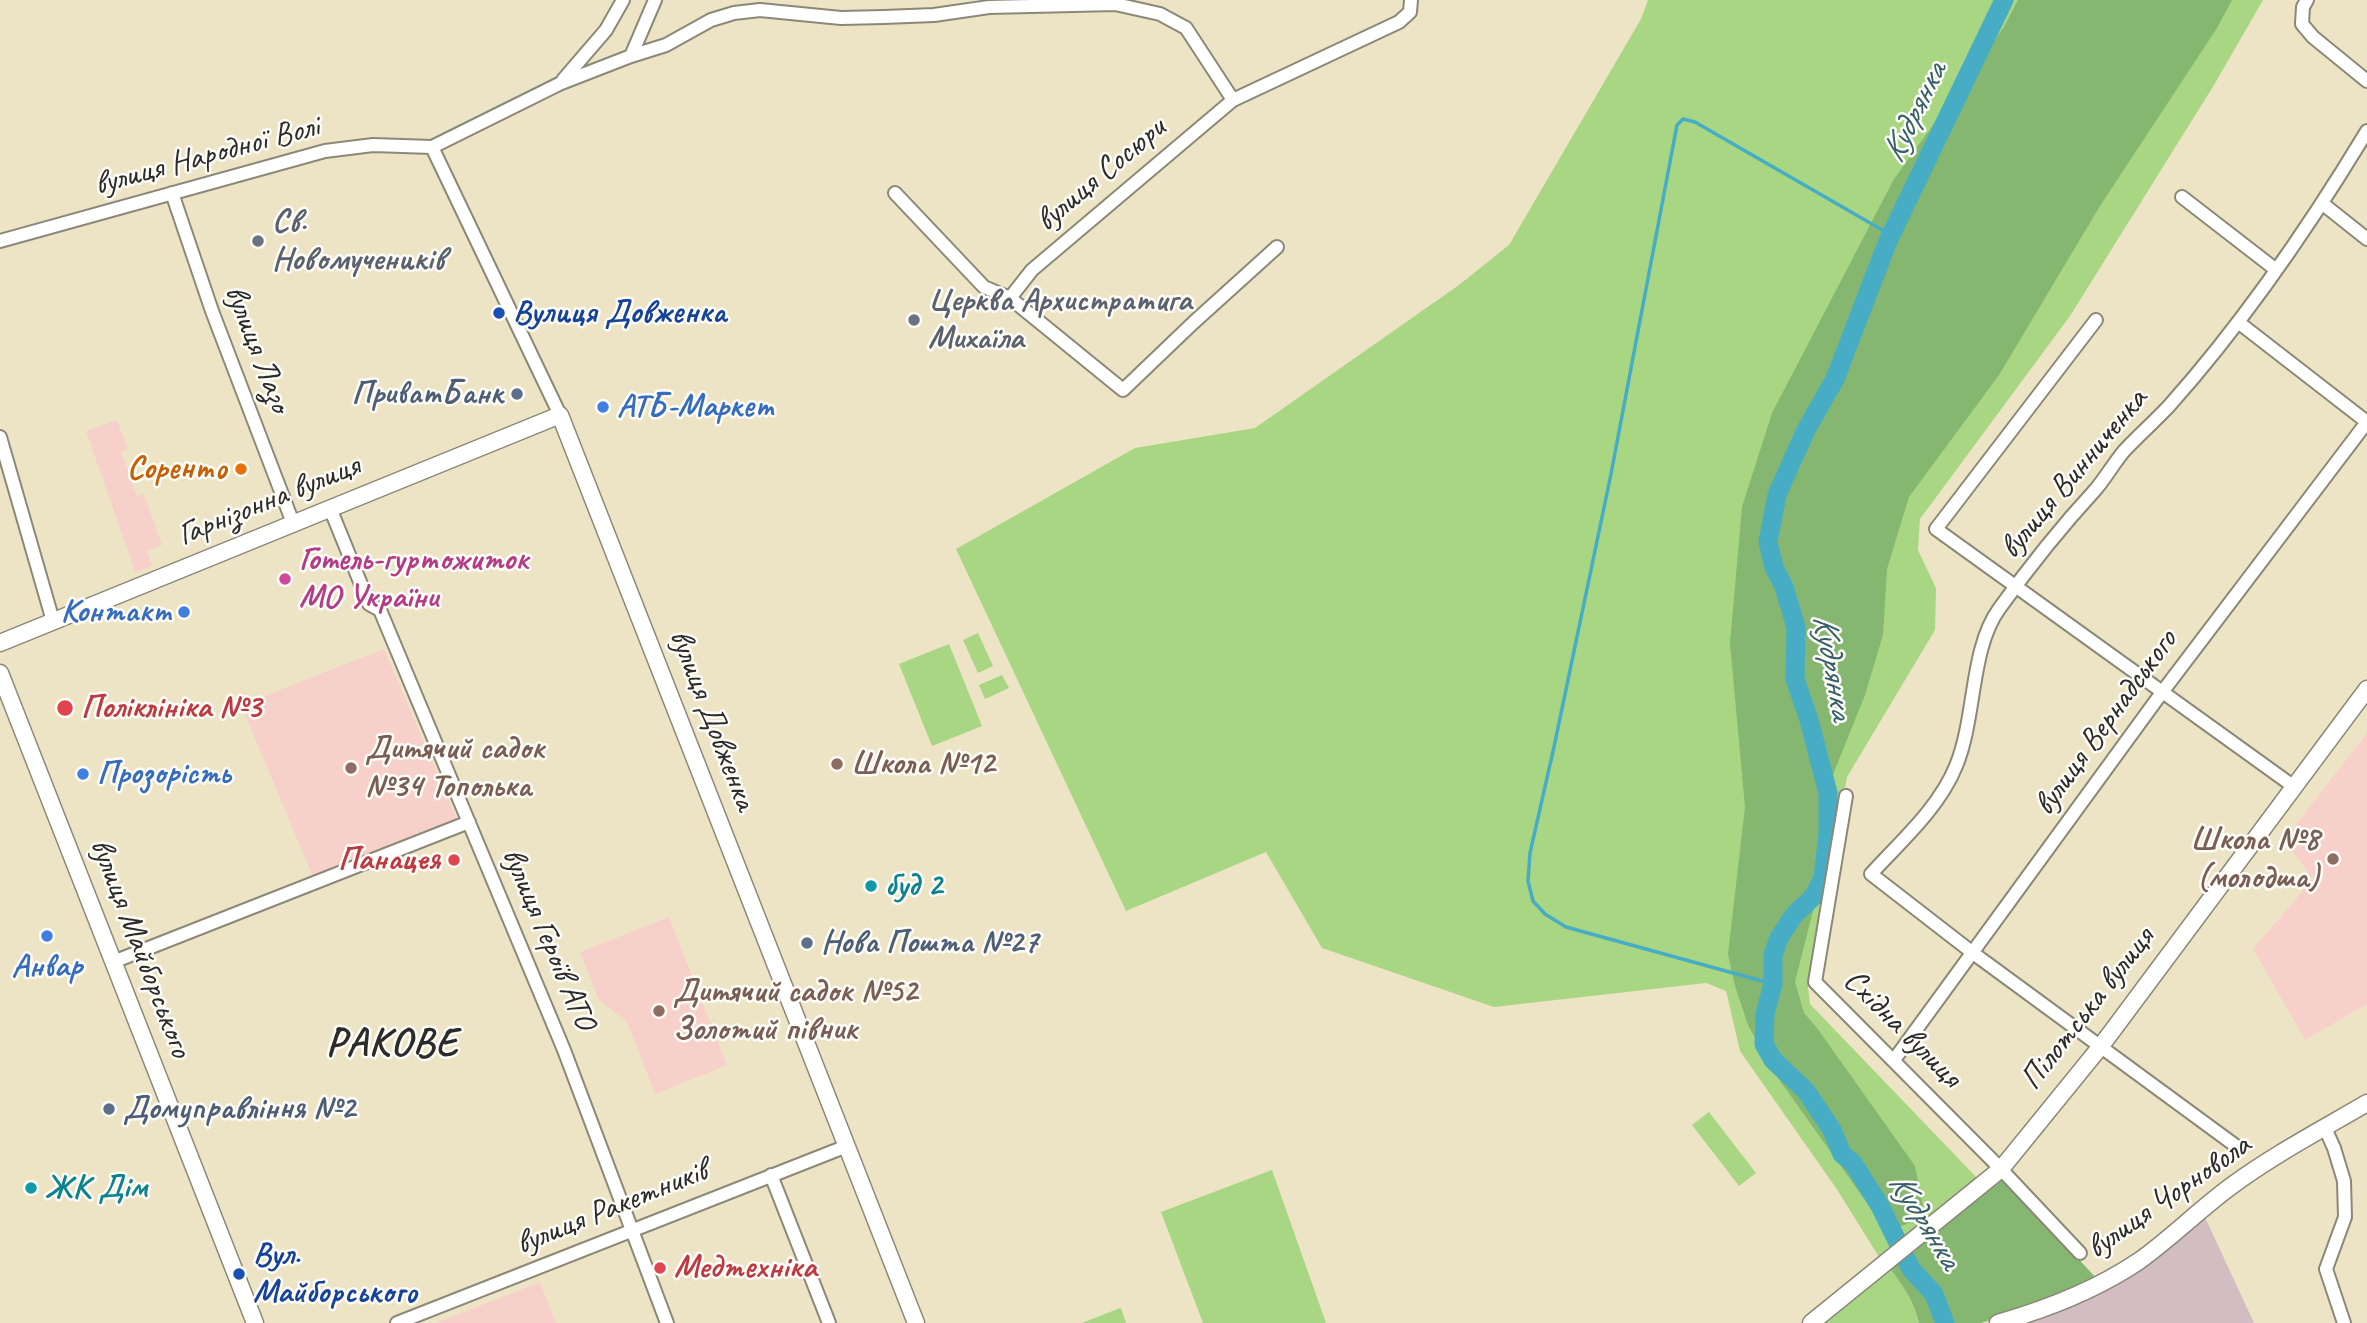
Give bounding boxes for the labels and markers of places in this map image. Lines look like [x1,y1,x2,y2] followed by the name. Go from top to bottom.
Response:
[272,202,445,280] place label: Св. Новомучеників
[250,233,266,249] marker: Св. Новомучеників
[928,281,1191,359] place label: Церква Архистратига Михаїла
[513,293,726,333] place label: Вулиця Довженка
[491,305,507,321] marker: Вулиця Довженка
[906,312,922,328] marker: Церква Архистратига Михаїла
[351,374,503,414] place label: ПриватБанк
[509,386,525,402] marker: ПриватБанк
[617,387,774,427] place label: АТБ-Маркет
[595,399,611,415] marker: АТБ-Маркет
[127,449,227,489] place label: Соренто
[233,461,249,477] marker: Соренто
[299,540,529,618] place label: Готель-гуртожиток МО України
[277,571,293,587] marker: Готель-гуртожиток МО України
[61,592,170,632] place label: Контакт
[176,604,192,620] marker: Контакт
[81,688,261,728] place label: Поліклініка №3
[55,698,75,718] marker: Поліклініка №3
[365,729,545,807] place label: Дитячий садок №34 Тополька
[851,744,995,784] place label: Школа №12
[97,754,231,794] place label: Прозорість
[829,756,845,772] marker: Школа №12
[343,760,359,776] marker: Дитячий садок №34 Тополька
[75,766,91,782] marker: Прозорість
[2190,820,2319,898] place label: Школа №8 (молодша)
[338,840,440,880] place label: Панацея
[2325,851,2341,867] marker: Школа №8 (молодша)
[446,852,462,868] marker: Панацея
[885,866,942,906] place label: буд 2
[863,878,879,894] marker: буд 2
[821,923,1038,963] place label: Нова Пошта №27
[39,928,55,944] marker: Анвар
[799,935,815,951] marker: Нова Пошта №27
[12,947,82,987] place label: Анвар
[673,972,917,1050] place label: Дитячий садок №52 Золотий півник
[651,1003,667,1019] marker: Дитячий садок №52 Золотий півник
[123,1089,355,1129] place label: Домуправління №2
[101,1101,117,1117] marker: Домуправління №2
[45,1168,147,1208] place label: ЖК Дім
[23,1180,39,1196] marker: ЖК Дім
[253,1235,417,1313] place label: Вул. Майборського
[674,1248,816,1288] place label: Медтехніка
[652,1260,668,1276] marker: Медтехніка
[231,1266,247,1282] marker: Вул. Майборського

